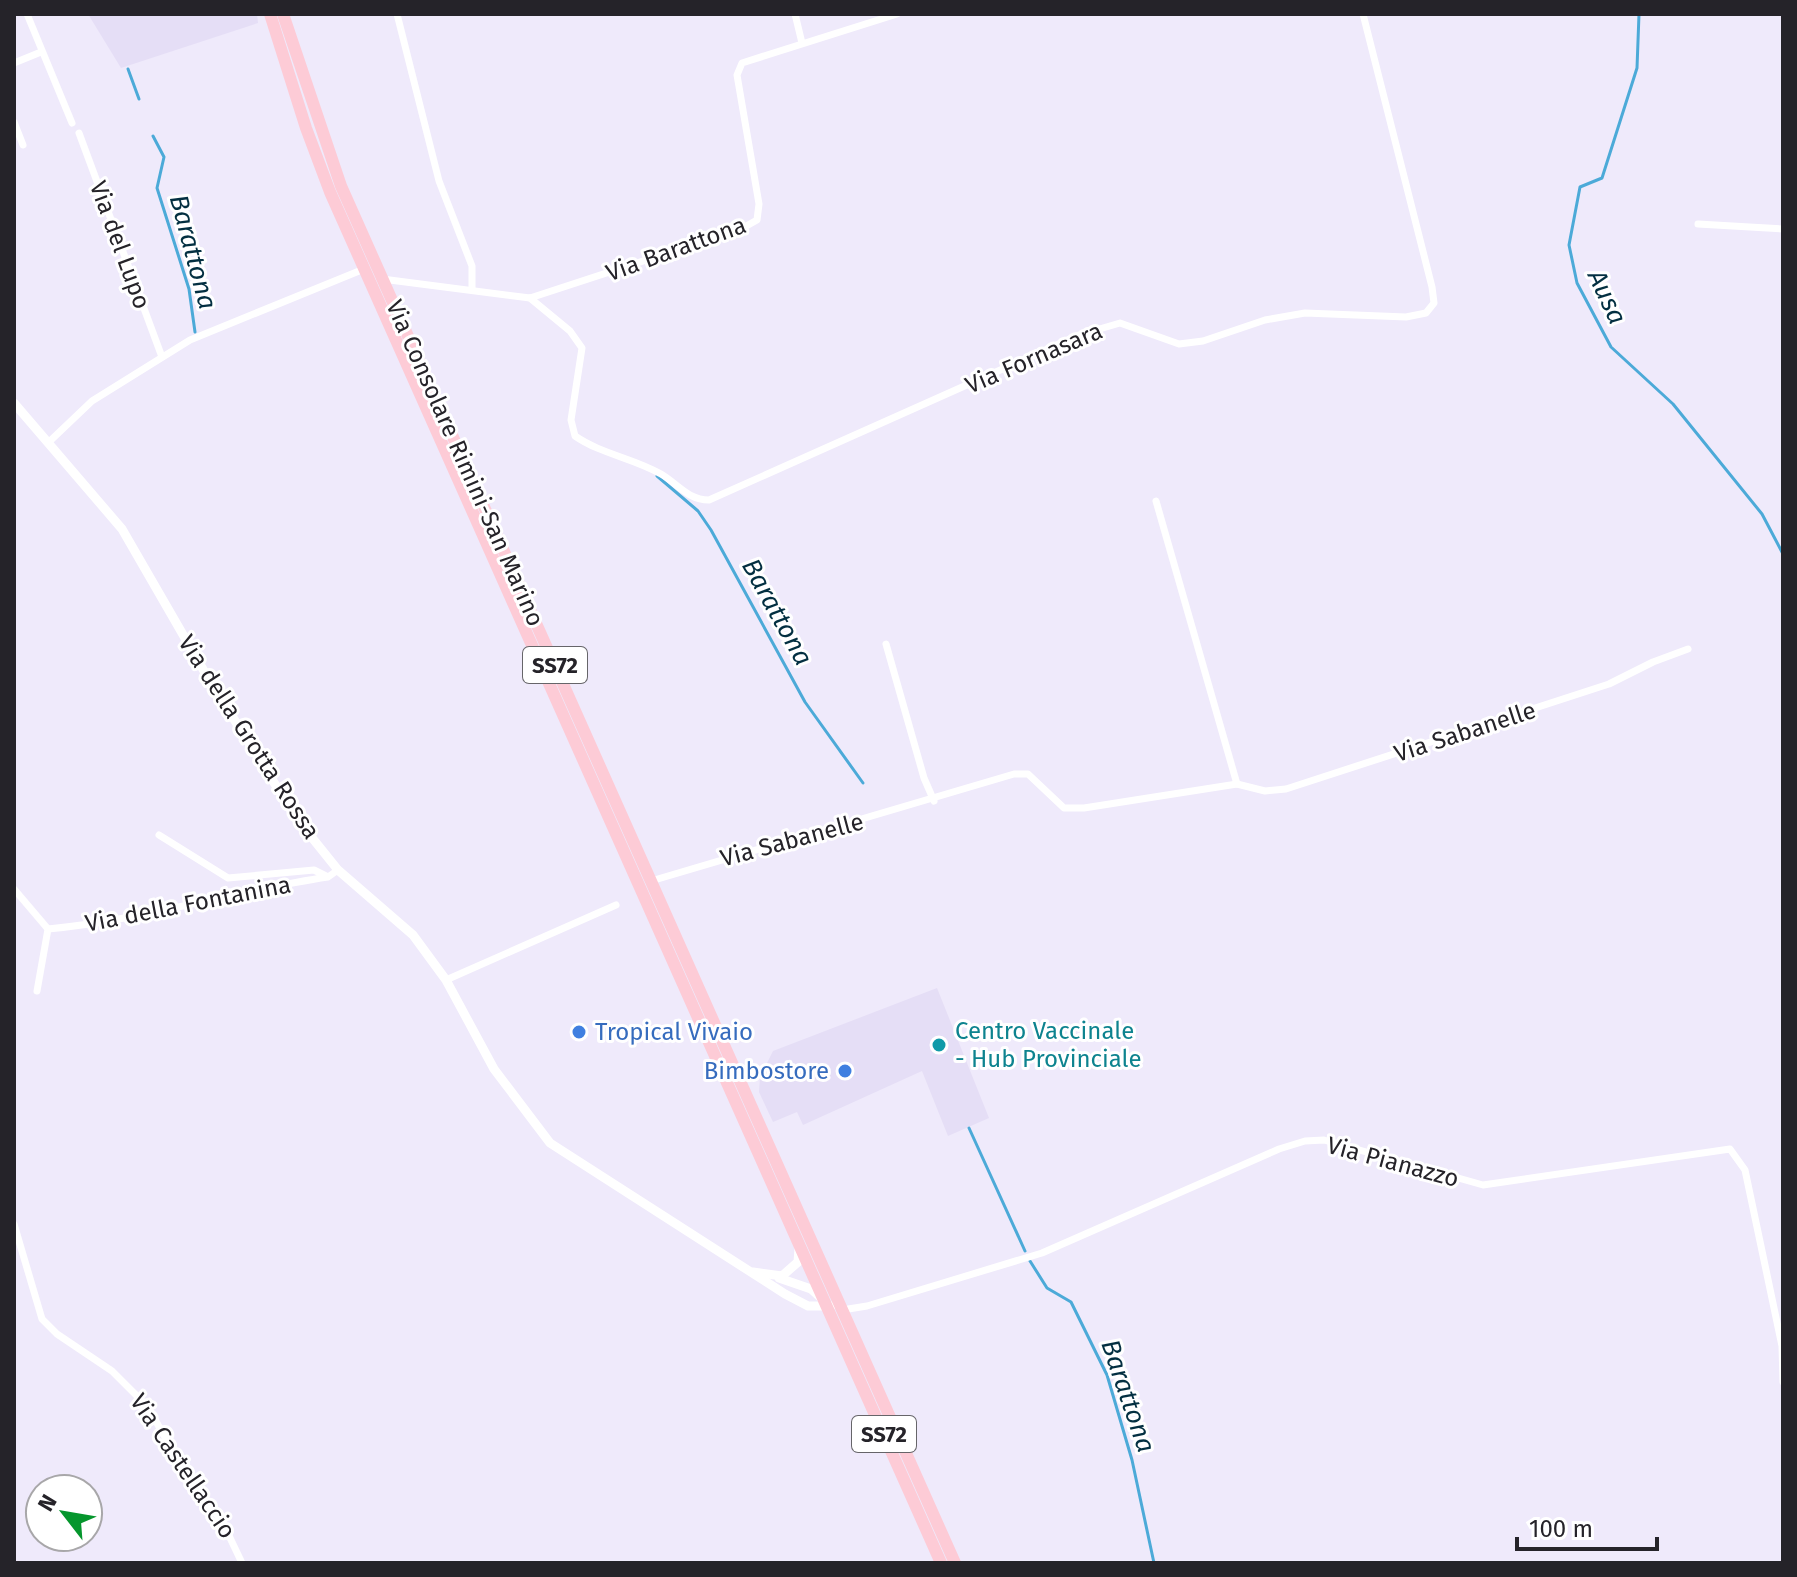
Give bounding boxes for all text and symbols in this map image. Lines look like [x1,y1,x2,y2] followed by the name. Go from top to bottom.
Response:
[84,177,156,313] street label: Via del Lupo
[163,191,223,313] water label: Barattona
[602,211,750,287] street label: Via Barattona
[1581,264,1633,329] water label: Ausa
[380,295,550,631] street label: Via Consolare Rimini-San Marino
[961,317,1107,399] street label: Via Fornasara
[735,553,819,671] water label: Barattona
[173,630,325,844] street label: Via della Grotta Rossa
[523,647,587,683] road number: SS72
[1391,696,1539,768] street label: Via Sabanelle
[717,807,867,873] street label: Via Sabanelle
[83,870,293,938] street label: Via della Fontanina
[955,1017,1142,1073] place label: Centro Vaccinale - Hub Provinciale
[595,1018,753,1046] place label: Tropical Vivaio
[570,1023,588,1041] marker: Tropical Vivaio
[930,1036,948,1054] marker: Centro Vaccinale - Hub Provinciale
[704,1057,829,1085] place label: Bimbostore
[836,1062,854,1080] marker: Bimbostore
[1324,1131,1462,1193] street label: Via Pianazzo
[1094,1336,1162,1456] water label: Barattona
[124,1388,242,1544] street label: Via Castellaccio
[852,1416,916,1452] road number: SS72
[24,1473,104,1553] north arrow
[32,1490,63,1516] text: N
[1517,1501,1657,1551] scale bar
[1529,1515,1593,1543] text: 100 m

